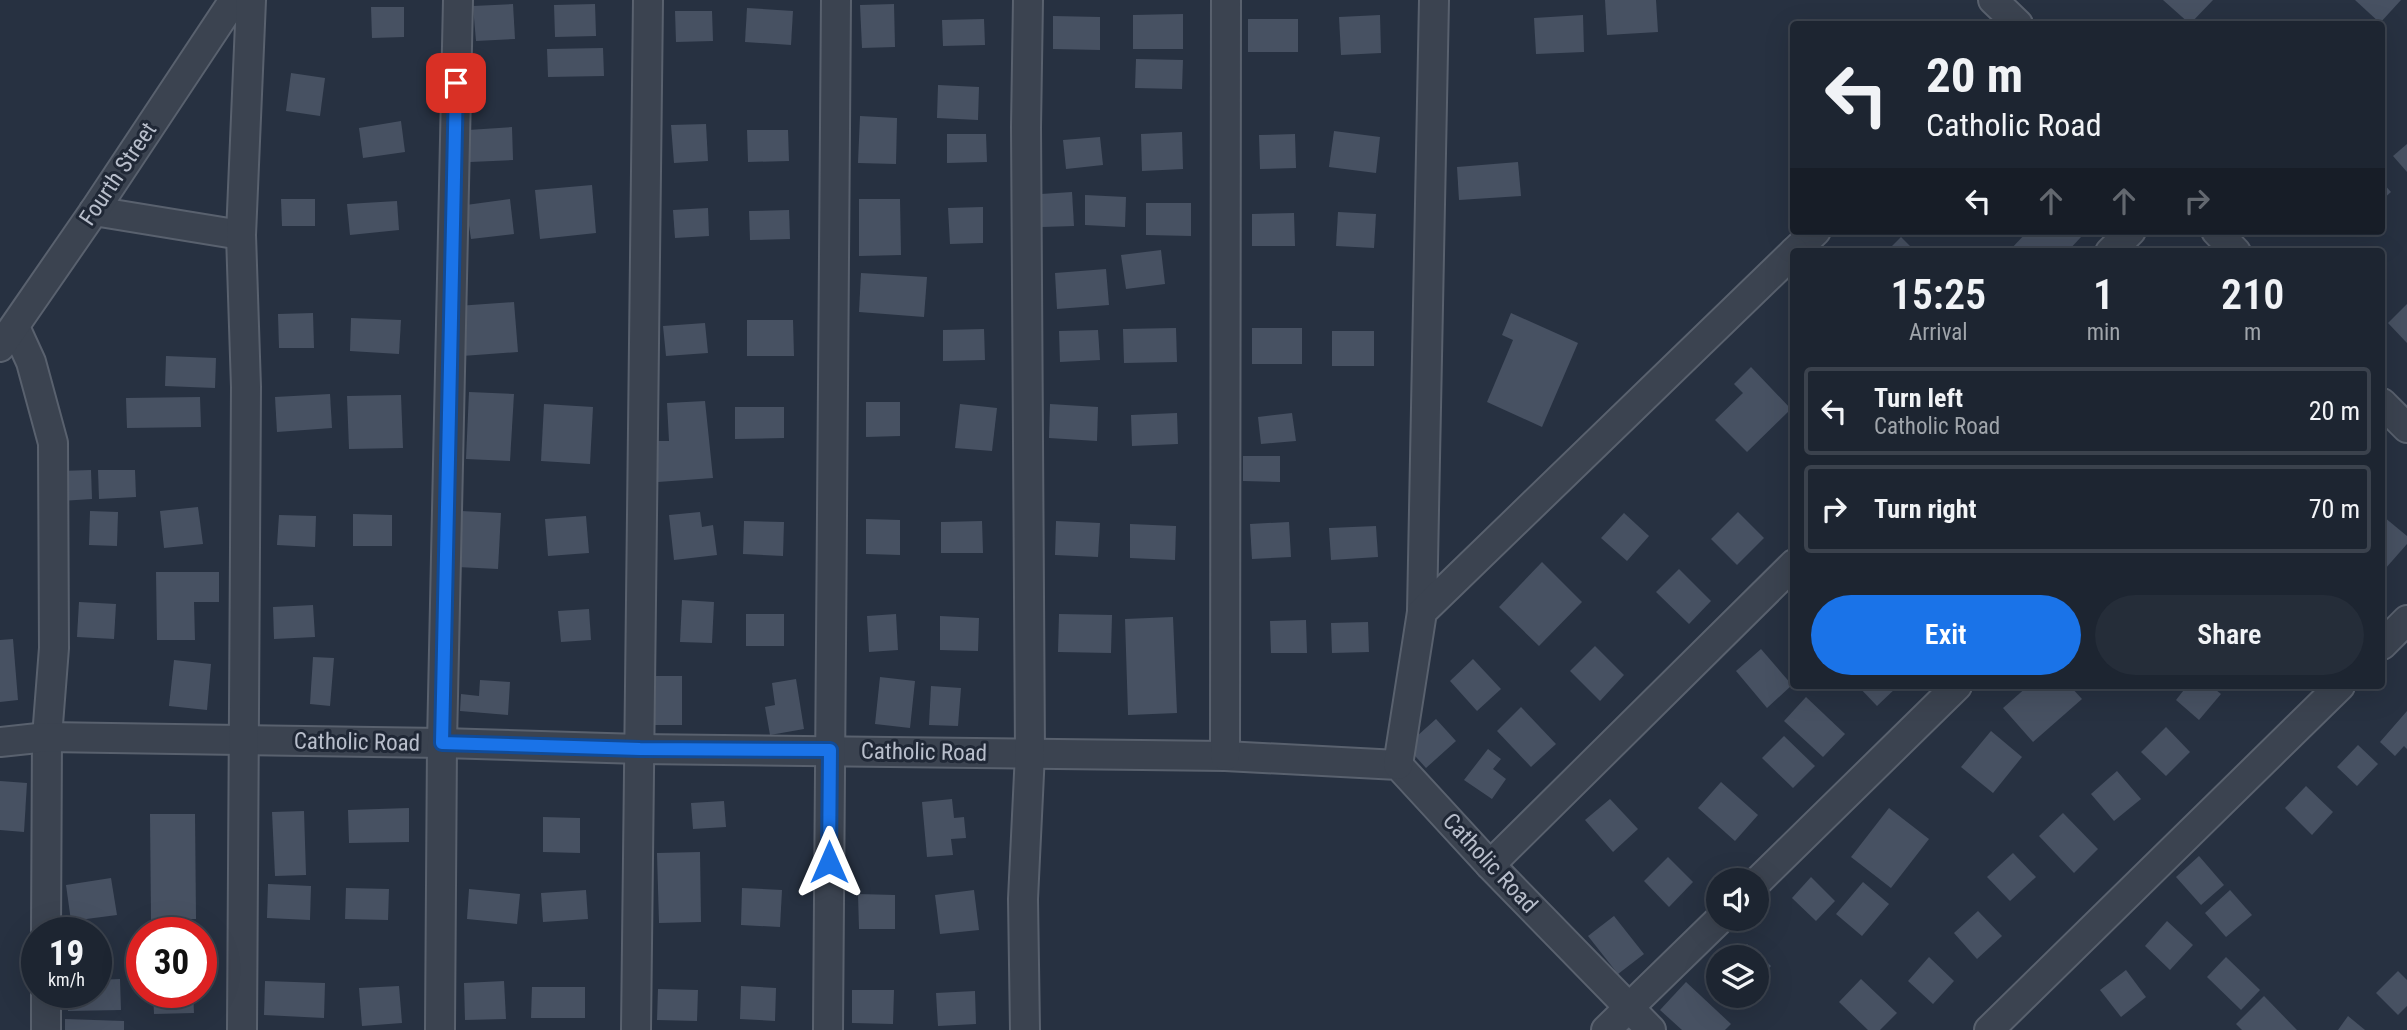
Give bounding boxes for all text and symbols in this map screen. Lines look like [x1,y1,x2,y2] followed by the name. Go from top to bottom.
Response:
[1926,47,2023,104] text: 20 m
[1811,49,1902,140] icon: left
[426,53,486,113] pin
[437,64,475,102] icon: arrive
[1926,106,2102,144] text: Catholic Road
[74,117,162,231] street label: Fourth Street
[1959,182,1997,220] icon: left
[2032,182,2070,220] icon: ahead
[2105,182,2143,220] icon: ahead
[2178,182,2216,220] icon: right
[1891,270,1986,319] text: 15:25
[2093,270,2114,319] text: 1
[2221,270,2284,319] text: 210
[1909,319,1968,346] text: Arrival
[2087,319,2120,346] text: min
[2244,319,2261,346] text: m
[1874,383,1963,413] text: Turn left
[1815,392,1853,430] icon: left
[2309,396,2360,426] text: 20 m
[1874,413,2000,440] text: Catholic Road
[1815,490,1853,528] icon: right
[1874,494,1976,524] text: Turn right
[2309,494,2360,524] text: 70 m
[1811,595,2081,675] button: Exit
[2095,595,2364,675] button: Share
[294,727,420,757] street label: Catholic Road
[861,737,987,767] street label: Catholic Road
[1437,808,1543,918] street label: Catholic Road
[792,825,866,899] position arrow
[1706,868,1769,1008] map controls
[1706,868,1769,931] button: sound
[126,917,217,1008] speed limit sign: 30
[49,933,84,974] text: 19
[1706,945,1769,1008] button: layers
[48,969,85,990] text: km/h

